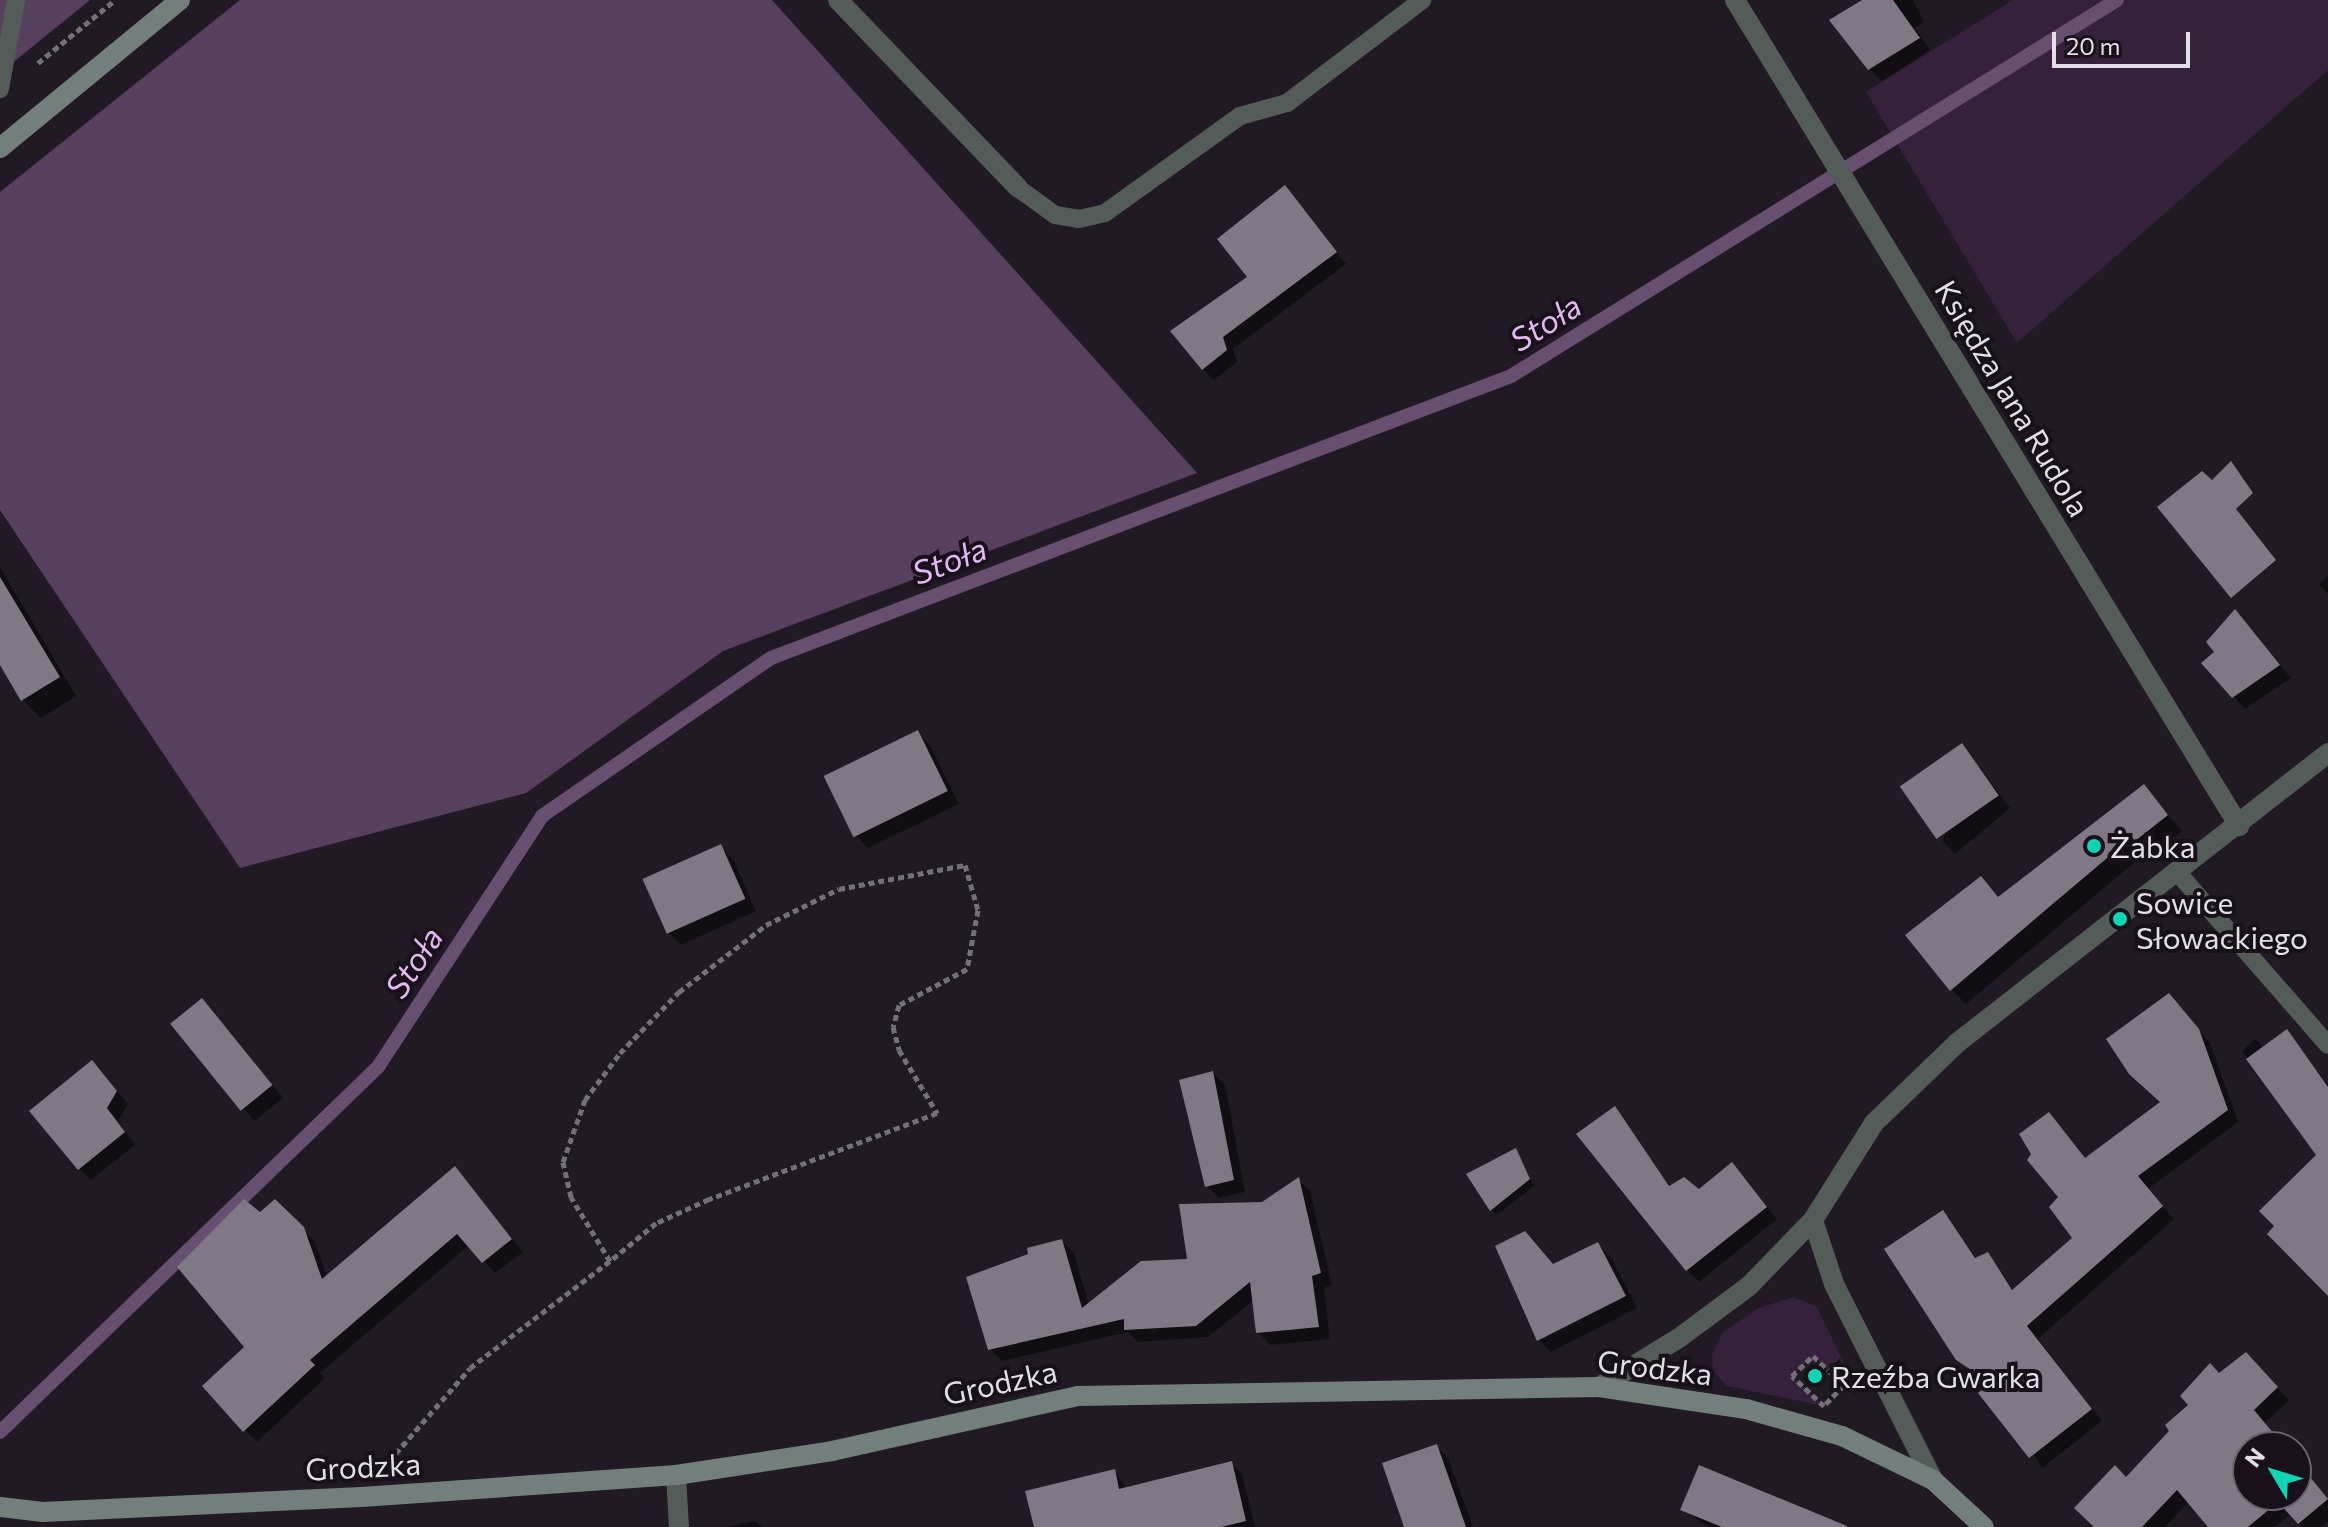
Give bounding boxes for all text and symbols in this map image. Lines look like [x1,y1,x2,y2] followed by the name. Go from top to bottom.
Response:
[2056,16,2194,66] scale bar
[2066,31,2120,60] text: 20 m
[1928,273,2098,523] street label: Księdza Jana Rudola
[1502,285,1588,359] water label: Stoła
[906,528,992,592] water label: Stoła
[2110,828,2196,864] place label: Żabka
[2085,837,2103,855] marker: Żabka
[2136,884,2308,954] place label: Sowice Słowackiego
[2111,910,2129,928] marker: Sowice Słowackiego
[376,919,450,1005] water label: Stoła
[1595,1342,1715,1392] street label: Grodzka
[940,1352,1060,1412] street label: Grodzka
[1831,1358,2041,1394] place label: Rzeźba Gwarka
[1806,1367,1824,1385] marker: Rzeźba Gwarka
[2232,1431,2312,1511] north arrow
[2239,1442,2270,1472] text: N
[304,1445,422,1487] street label: Grodzka

